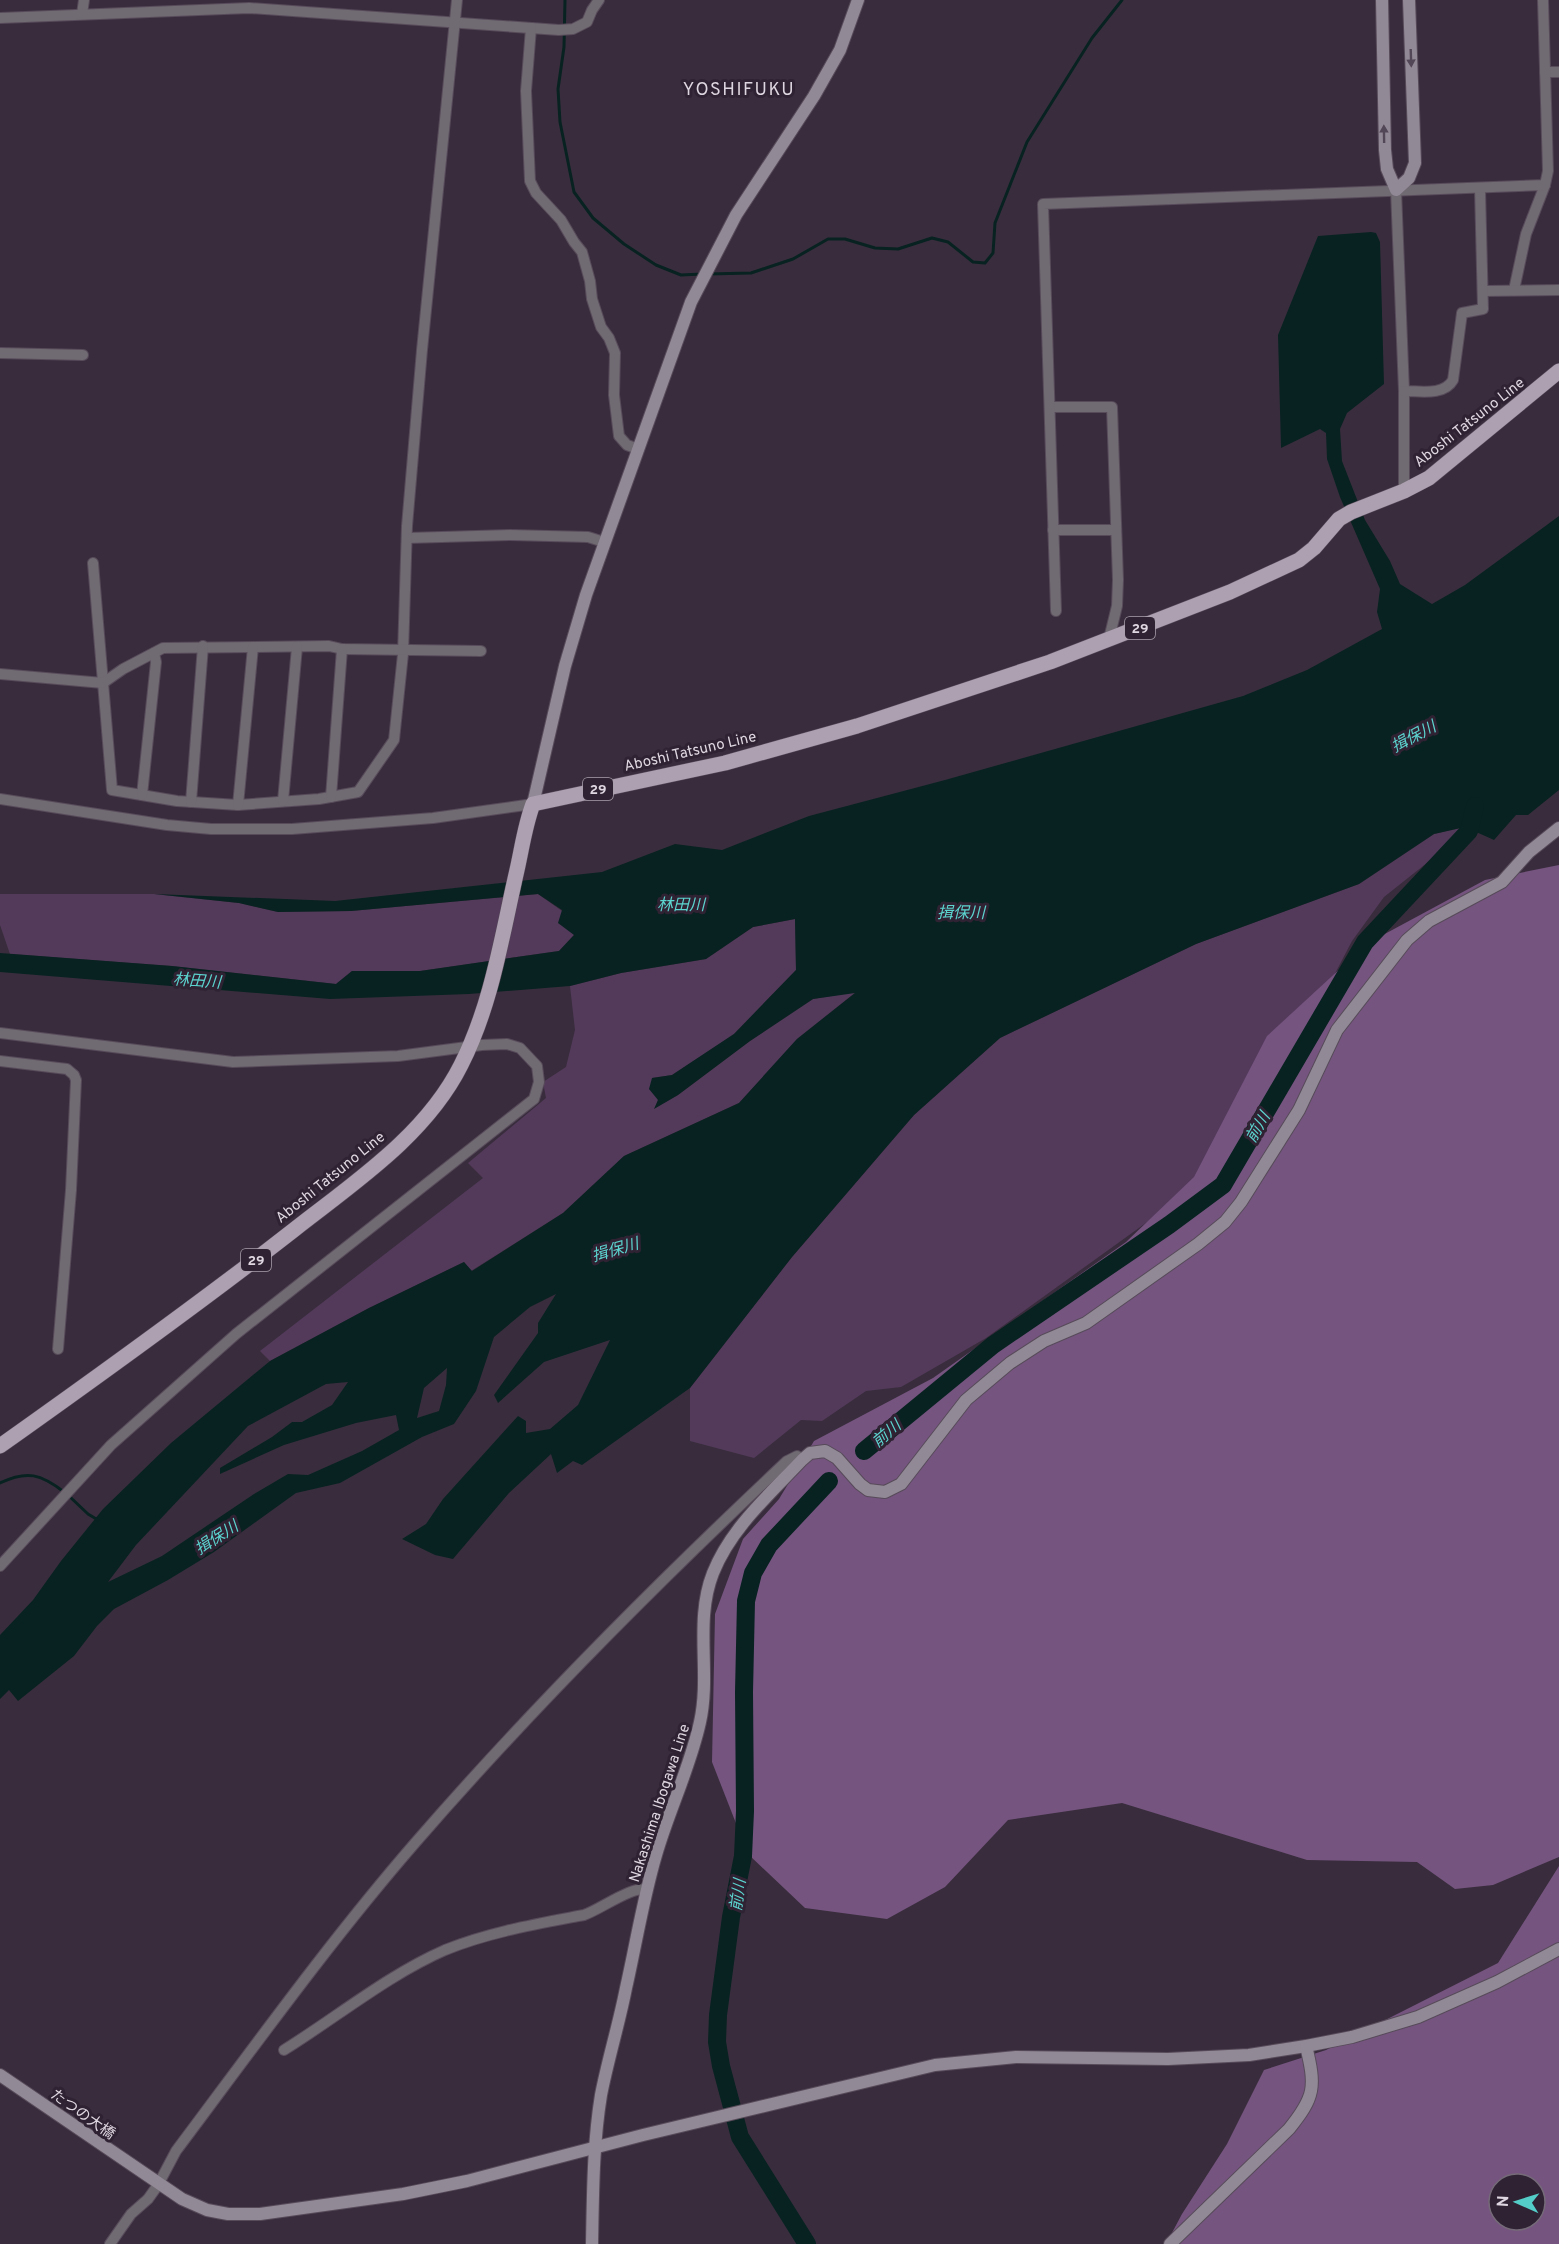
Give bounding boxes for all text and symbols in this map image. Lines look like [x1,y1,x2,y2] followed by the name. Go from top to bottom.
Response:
[1406,49,1415,68] one-way arrow
[683,79,795,102] district label: YOSHIFUKU
[1380,124,1389,143] one-way arrow
[1411,374,1529,472] street label: Aboshi Tatsuno Line
[1125,617,1155,639] road number: 29
[1388,717,1442,758] water label: 揖保川
[622,728,758,777] street label: Aboshi Tatsuno Line
[583,778,613,800] road number: 29
[657,896,707,916] water label: 林田川
[937,904,987,924] water label: 揖保川
[172,970,223,994] water label: 林田川
[1242,1107,1276,1147] water label: 前川
[272,1128,389,1228] street label: Aboshi Tatsuno Line
[590,1234,643,1267] water label: 揖保川
[241,1249,271,1271] road number: 29
[869,1415,907,1452] water label: 前川
[192,1516,244,1560] water label: 揖保川
[626,1722,695,1885] street label: Nakashima Ibogawa Line
[727,1876,751,1913] water label: 前川
[46,2086,118,2145] street label: たつの大橋
[1487,2172,1547,2232] north arrow
[1494,2195,1514,2208] text: N

